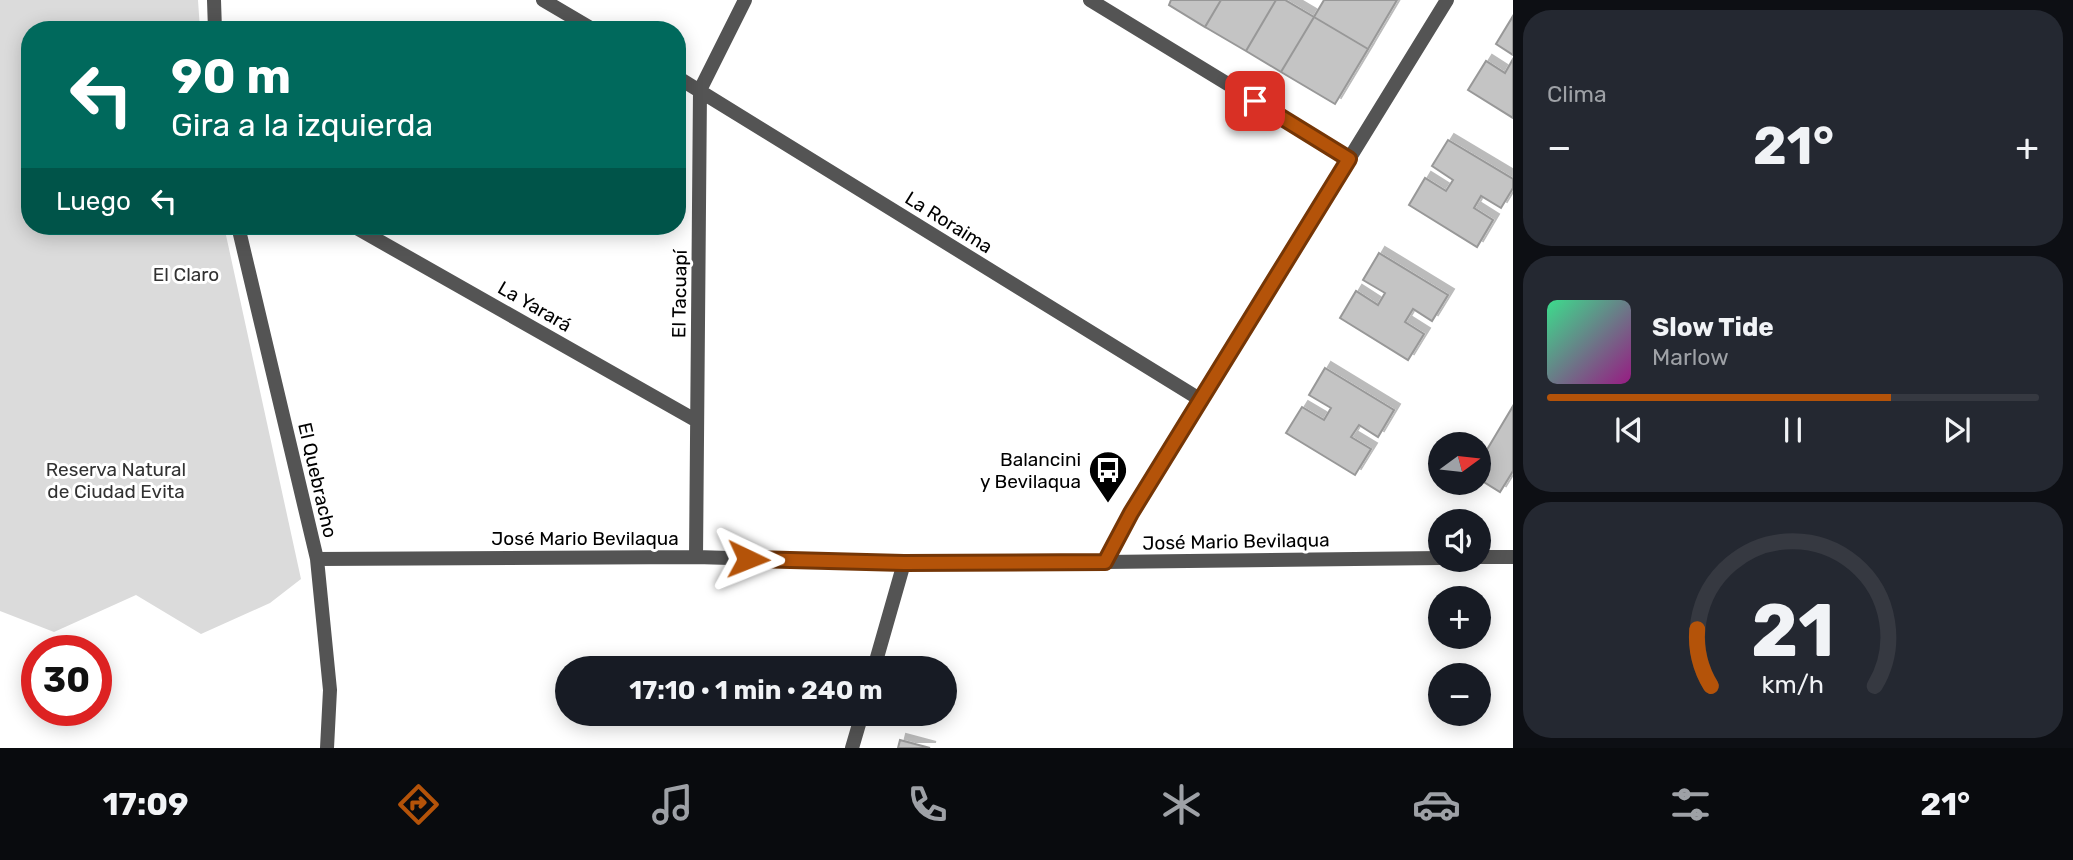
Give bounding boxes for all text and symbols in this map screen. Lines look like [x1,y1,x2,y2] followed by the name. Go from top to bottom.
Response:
[171,47,291,105] text: 90 m
[56,49,147,140] icon: left
[1225,71,1285,131] pin
[1547,80,1607,108] text: Clima
[1236,82,1274,120] icon: arrive
[171,106,433,144] text: Gira a la izquierda
[1753,115,1834,177] text: 21°
[1547,124,1572,170] text: −
[2015,124,2039,170] text: +
[145,182,183,220] icon: left
[56,186,131,217] text: Luego
[901,187,997,258] street label: La Roraima
[667,248,692,338] street label: El Tacuapí
[153,263,219,286] park label: El Claro
[494,276,576,337] street label: La Yarará
[1652,312,1774,343] text: Slow Tide
[1652,343,1729,371] text: Marlow
[1610,411,1648,449] icon: previous
[1774,411,1812,449] icon: pause
[1938,411,1976,449] icon: next
[293,420,342,540] street label: El Quebracho
[1428,432,1491,495] north arrow
[1428,432,1491,726] map controls
[980,448,1081,493] place label: Balancini y Bevilaqua
[1087,449,1129,504] bus stop icon: Balancini y Bevilaqua
[46,458,186,503] park label: Reserva Natural de Ciudad Evita
[1428,509,1491,572] button: sound
[711,522,785,596] position arrow
[491,527,679,550] street label: José Mario Bevilaqua
[1142,528,1330,555] street label: José Mario Bevilaqua
[1428,586,1491,649] button: +
[1751,588,1835,674] text: 21
[21,635,112,726] speed limit sign: 30
[1428,663,1491,726] button: −
[1762,670,1824,699] text: km/h
[629,675,883,706] text: 17:10 · 1 min · 240 m
[394,780,443,829] icon: directions
[648,780,697,829] icon: music
[903,780,952,829] icon: phone
[1157,780,1206,829] icon: climate
[1412,780,1461,829] icon: car
[1666,780,1715,829] icon: filters
[103,785,189,823] text: 17:09
[1920,785,1970,823] text: 21°

